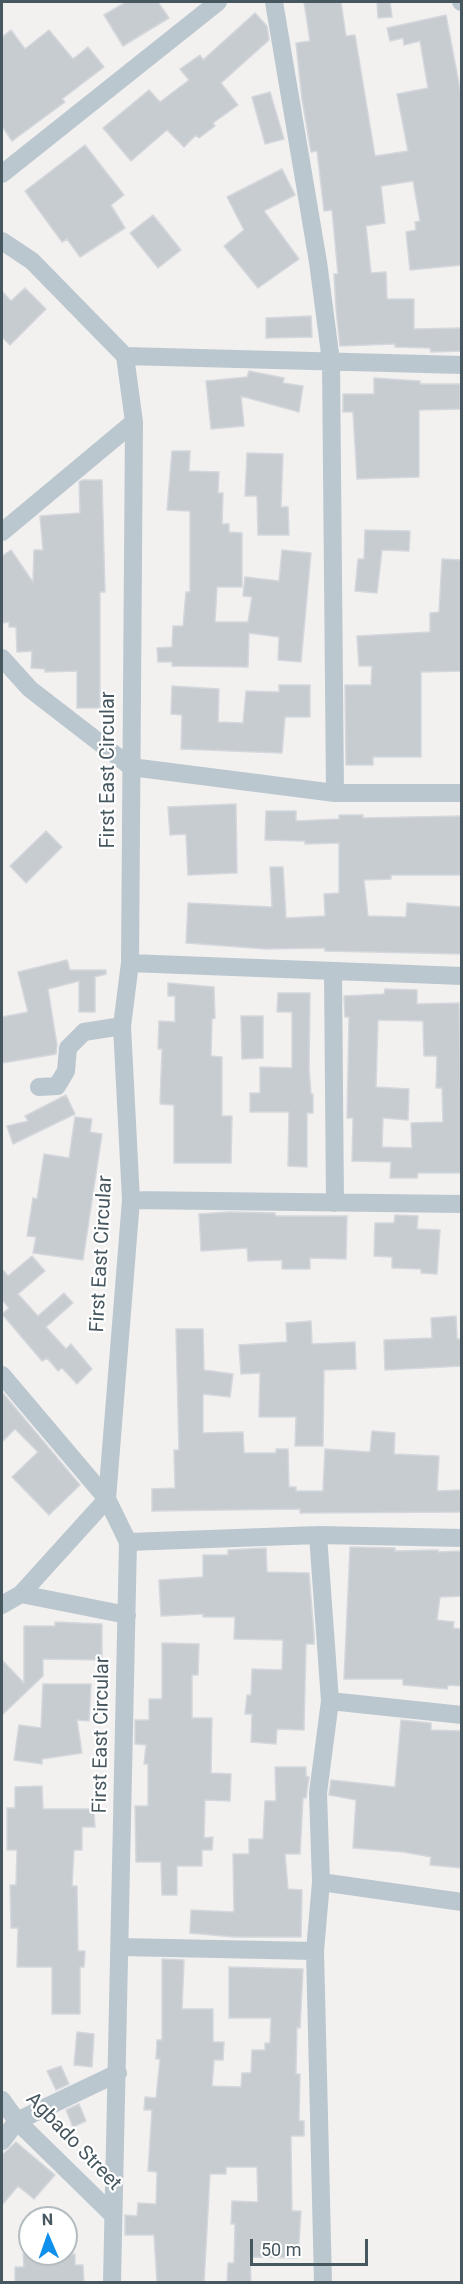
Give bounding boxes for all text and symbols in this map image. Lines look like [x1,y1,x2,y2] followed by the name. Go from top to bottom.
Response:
[97,691,121,849] street label: First East Circular
[86,1175,118,1333] street label: First East Circular
[89,1656,115,1814] street label: First East Circular
[20,2088,126,2196] street label: Agbado Street
[18,2206,78,2266] north arrow
[41,2210,53,2229] text: N
[253,2227,372,2265] scale bar
[261,2239,301,2260] text: 50 m

